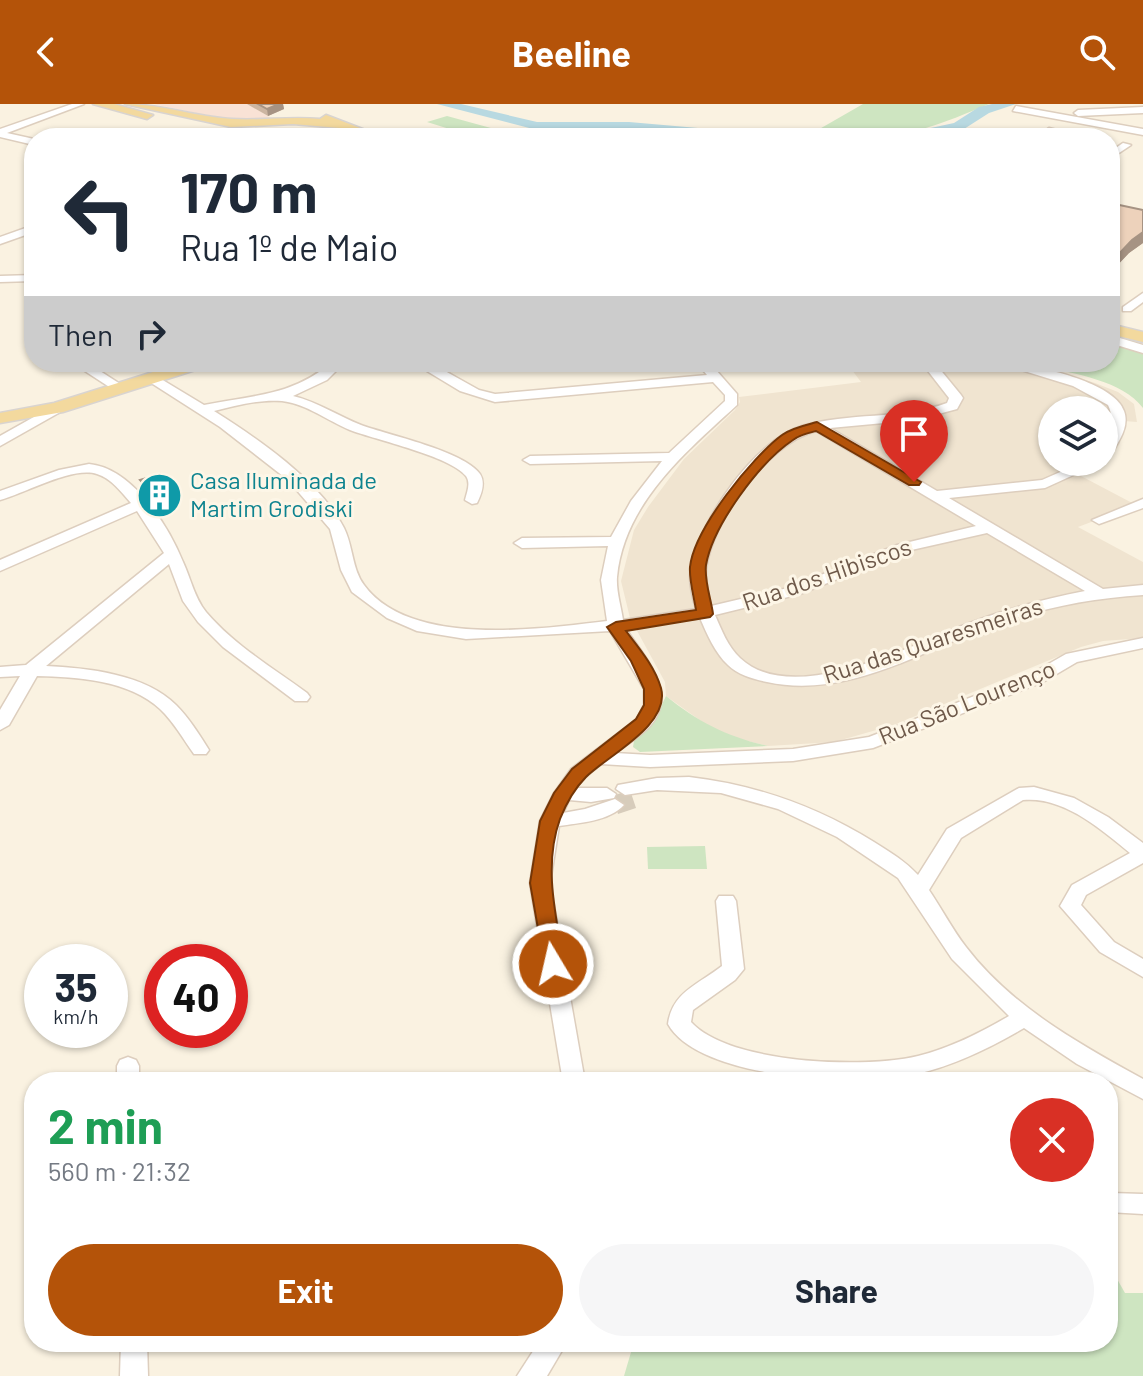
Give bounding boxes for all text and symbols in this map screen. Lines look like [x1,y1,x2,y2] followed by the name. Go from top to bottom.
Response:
[24,30,68,74] icon: back
[1075,30,1119,74] icon: search
[512,31,631,74] text: Beeline
[180,157,317,224] text: 170 m
[48,160,152,264] icon: left
[180,225,398,268] text: Rua 1º de Maio
[129,312,173,356] icon: right
[48,316,113,352] text: Then
[1038,396,1118,476] map controls
[1038,396,1118,476] button: layers
[880,400,948,482] pin
[892,412,936,456] icon: arrive
[190,465,377,522] place label: Casa Iluminada de Martim Grodiski
[135,471,183,519] building icon: Casa Iluminada de Martim Grodiski
[738,531,915,616] street label: Rua dos Hibiscos
[819,590,1046,689] street label: Rua das Quaresmeiras
[874,653,1059,750] street label: Rua São Lourenço
[511,922,595,1006] position arrow
[144,944,248,1048] speed limit sign: 40
[54,962,98,1010] text: 35
[53,1004,99,1028] text: km/h
[48,1096,163,1154] text: 2 min
[1010,1098,1094,1182] button: close
[48,1155,191,1186] text: 560 m · 21:32
[48,1244,563,1336] button: Exit
[579,1244,1094,1336] button: Share

